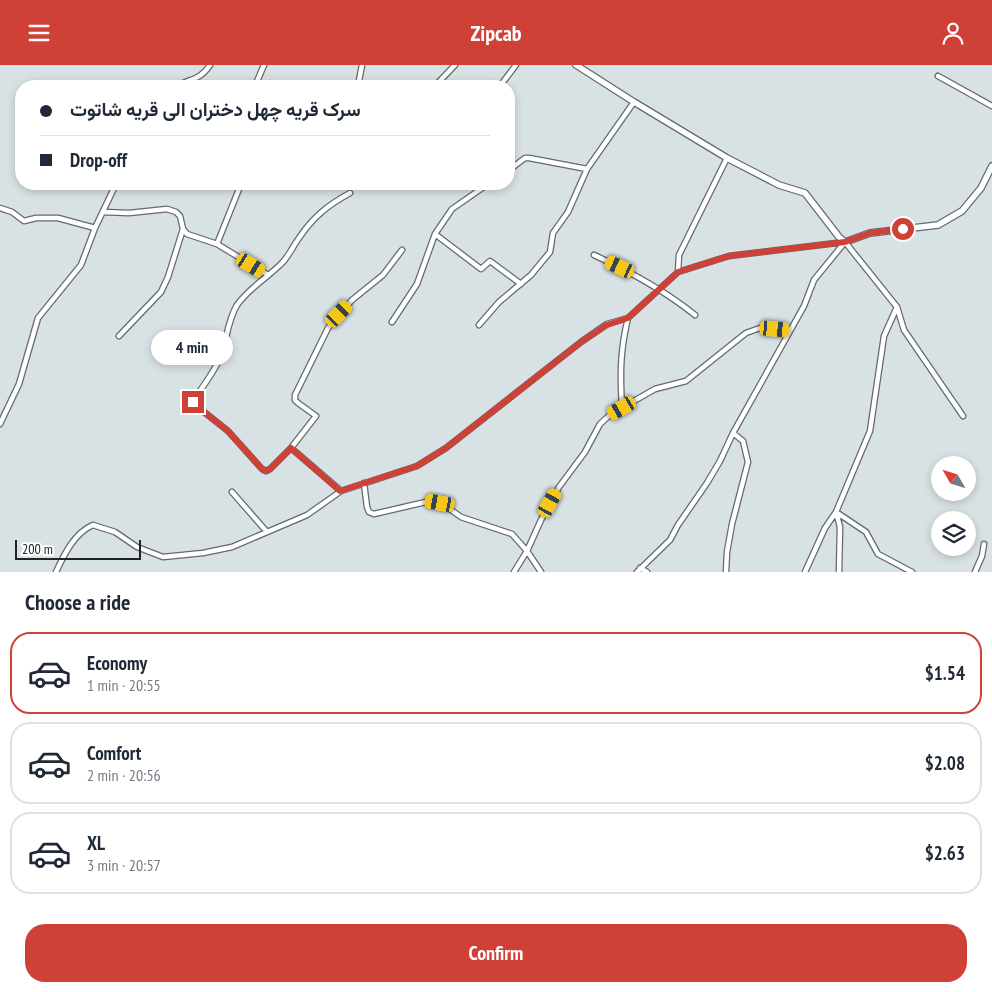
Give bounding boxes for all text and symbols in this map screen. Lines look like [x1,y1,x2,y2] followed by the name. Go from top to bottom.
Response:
[25,19,53,47] icon: menu
[470,19,522,47] text: Zipcab
[939,19,967,47] icon: person
[70,97,361,121] text: سرک قریه چهل دختران الی قریه شاتوت
[70,148,127,172] text: Drop-off
[892,218,914,240] route start
[234,251,267,279] car
[603,254,636,280] car
[323,298,354,330] car
[759,320,790,338] car
[152,329,234,365] callout: 4 min
[176,337,208,357] text: 4 min
[182,391,204,413] route end
[605,394,638,422] car
[931,456,976,501] north arrow
[931,456,976,556] map controls
[536,486,563,520] car
[423,493,456,513] car
[931,511,976,556] button: layers
[15,537,141,560] scale bar
[22,540,53,558] text: 200 m
[25,588,130,616] text: Choose a ride
[27,651,72,696] icon: car
[87,651,147,675] text: Economy
[925,661,965,685] text: $1.54
[87,675,161,695] text: 1 min · 20:55
[27,741,72,786] icon: car
[87,741,141,765] text: Comfort
[925,751,965,775] text: $2.08
[87,765,161,785] text: 2 min · 20:56
[27,831,72,876] icon: car
[87,831,105,855] text: XL
[925,841,965,865] text: $2.63
[87,855,161,875] text: 3 min · 20:57
[25,924,967,982] button: Confirm

